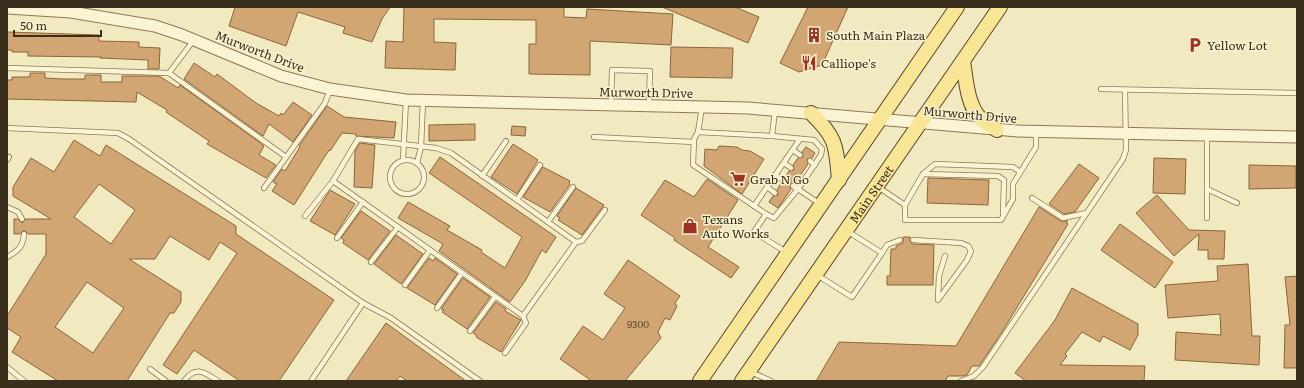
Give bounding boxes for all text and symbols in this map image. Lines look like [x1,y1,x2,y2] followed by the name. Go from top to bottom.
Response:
[14,12,101,38] scale bar
[20,16,47,34] text: 50 m
[213,26,307,76] street label: Murworth Drive
[805,26,823,44] building icon: South Main Plaza
[826,26,926,44] place label: South Main Plaza
[1186,36,1204,54] parking icon: Yellow Lot
[1207,36,1268,54] place label: Yellow Lot
[800,54,818,72] restaurant icon: Calliope's
[821,54,876,72] place label: Calliope's
[599,82,693,102] street label: Murworth Drive
[922,101,1018,127] street label: Murworth Drive
[844,161,897,227] street label: Main Street
[729,170,747,188] supermarket icon: Grab N Go
[750,170,809,188] place label: Grab N Go
[702,210,770,242] place label: Texans Auto Works
[681,217,699,235] shop icon: Texans Auto Works
[627,316,649,331] house number: 9300

